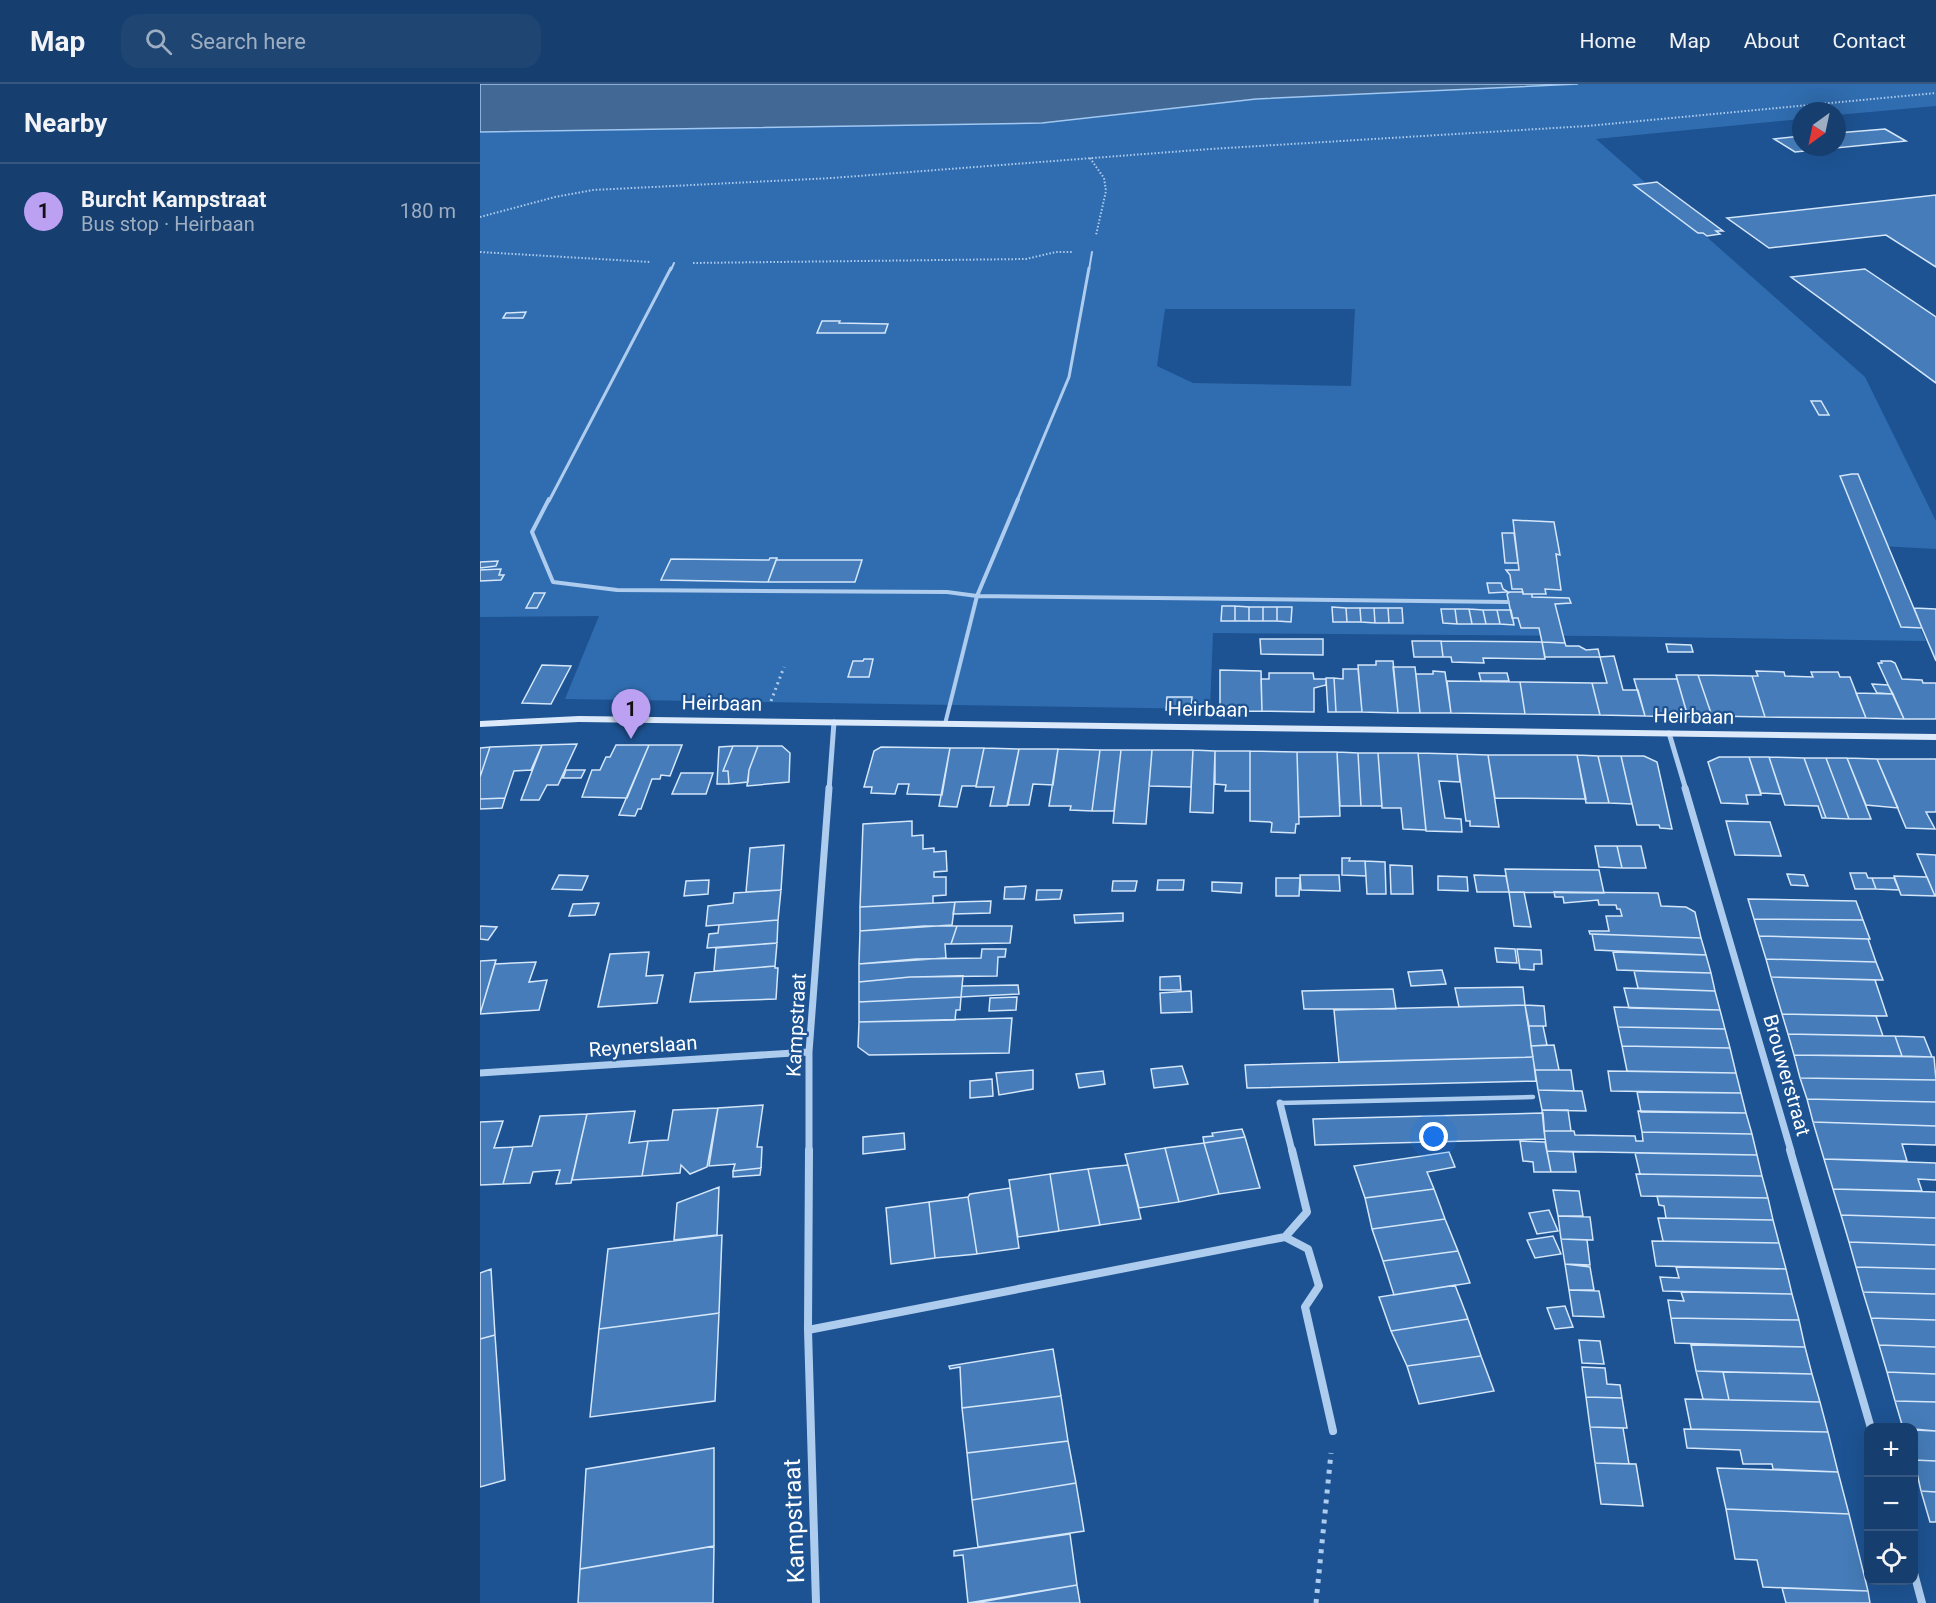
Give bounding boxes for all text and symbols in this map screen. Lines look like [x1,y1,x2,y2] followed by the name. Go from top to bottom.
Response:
[121,14,541,68] search box
[30,25,85,58] text: Map
[142,25,175,58] icon: search
[190,29,306,54] text: Search here
[1580,29,1636,53] text: Home
[1669,29,1711,53] text: Map
[1744,29,1800,53] text: About
[1833,29,1906,53] text: Contact
[1792,102,1846,156] north arrow
[24,108,107,138] text: Nearby
[81,187,267,212] text: Burcht Kampstraat
[38,199,49,223] text: 1
[400,199,456,223] text: 180 m
[81,212,255,236] text: Bus stop · Heirbaan
[612,690,650,739] pin: 1
[682,690,762,716] street label: Heirbaan
[1168,696,1248,722] street label: Heirbaan
[1654,703,1734,729] street label: Heirbaan
[781,973,811,1077] street label: Kampstraat
[1758,1011,1816,1139] street label: Brouwerstraat
[588,1030,698,1062] street label: Reynerslaan
[1419,1122,1448,1151] your location
[1864,1423,1918,1585] map controls
[1864,1423,1918,1477] button: +
[778,1458,810,1584] street label: Kampstraat
[1864,1477,1918,1531] button: −
[1864,1531,1918,1585] button: locate

